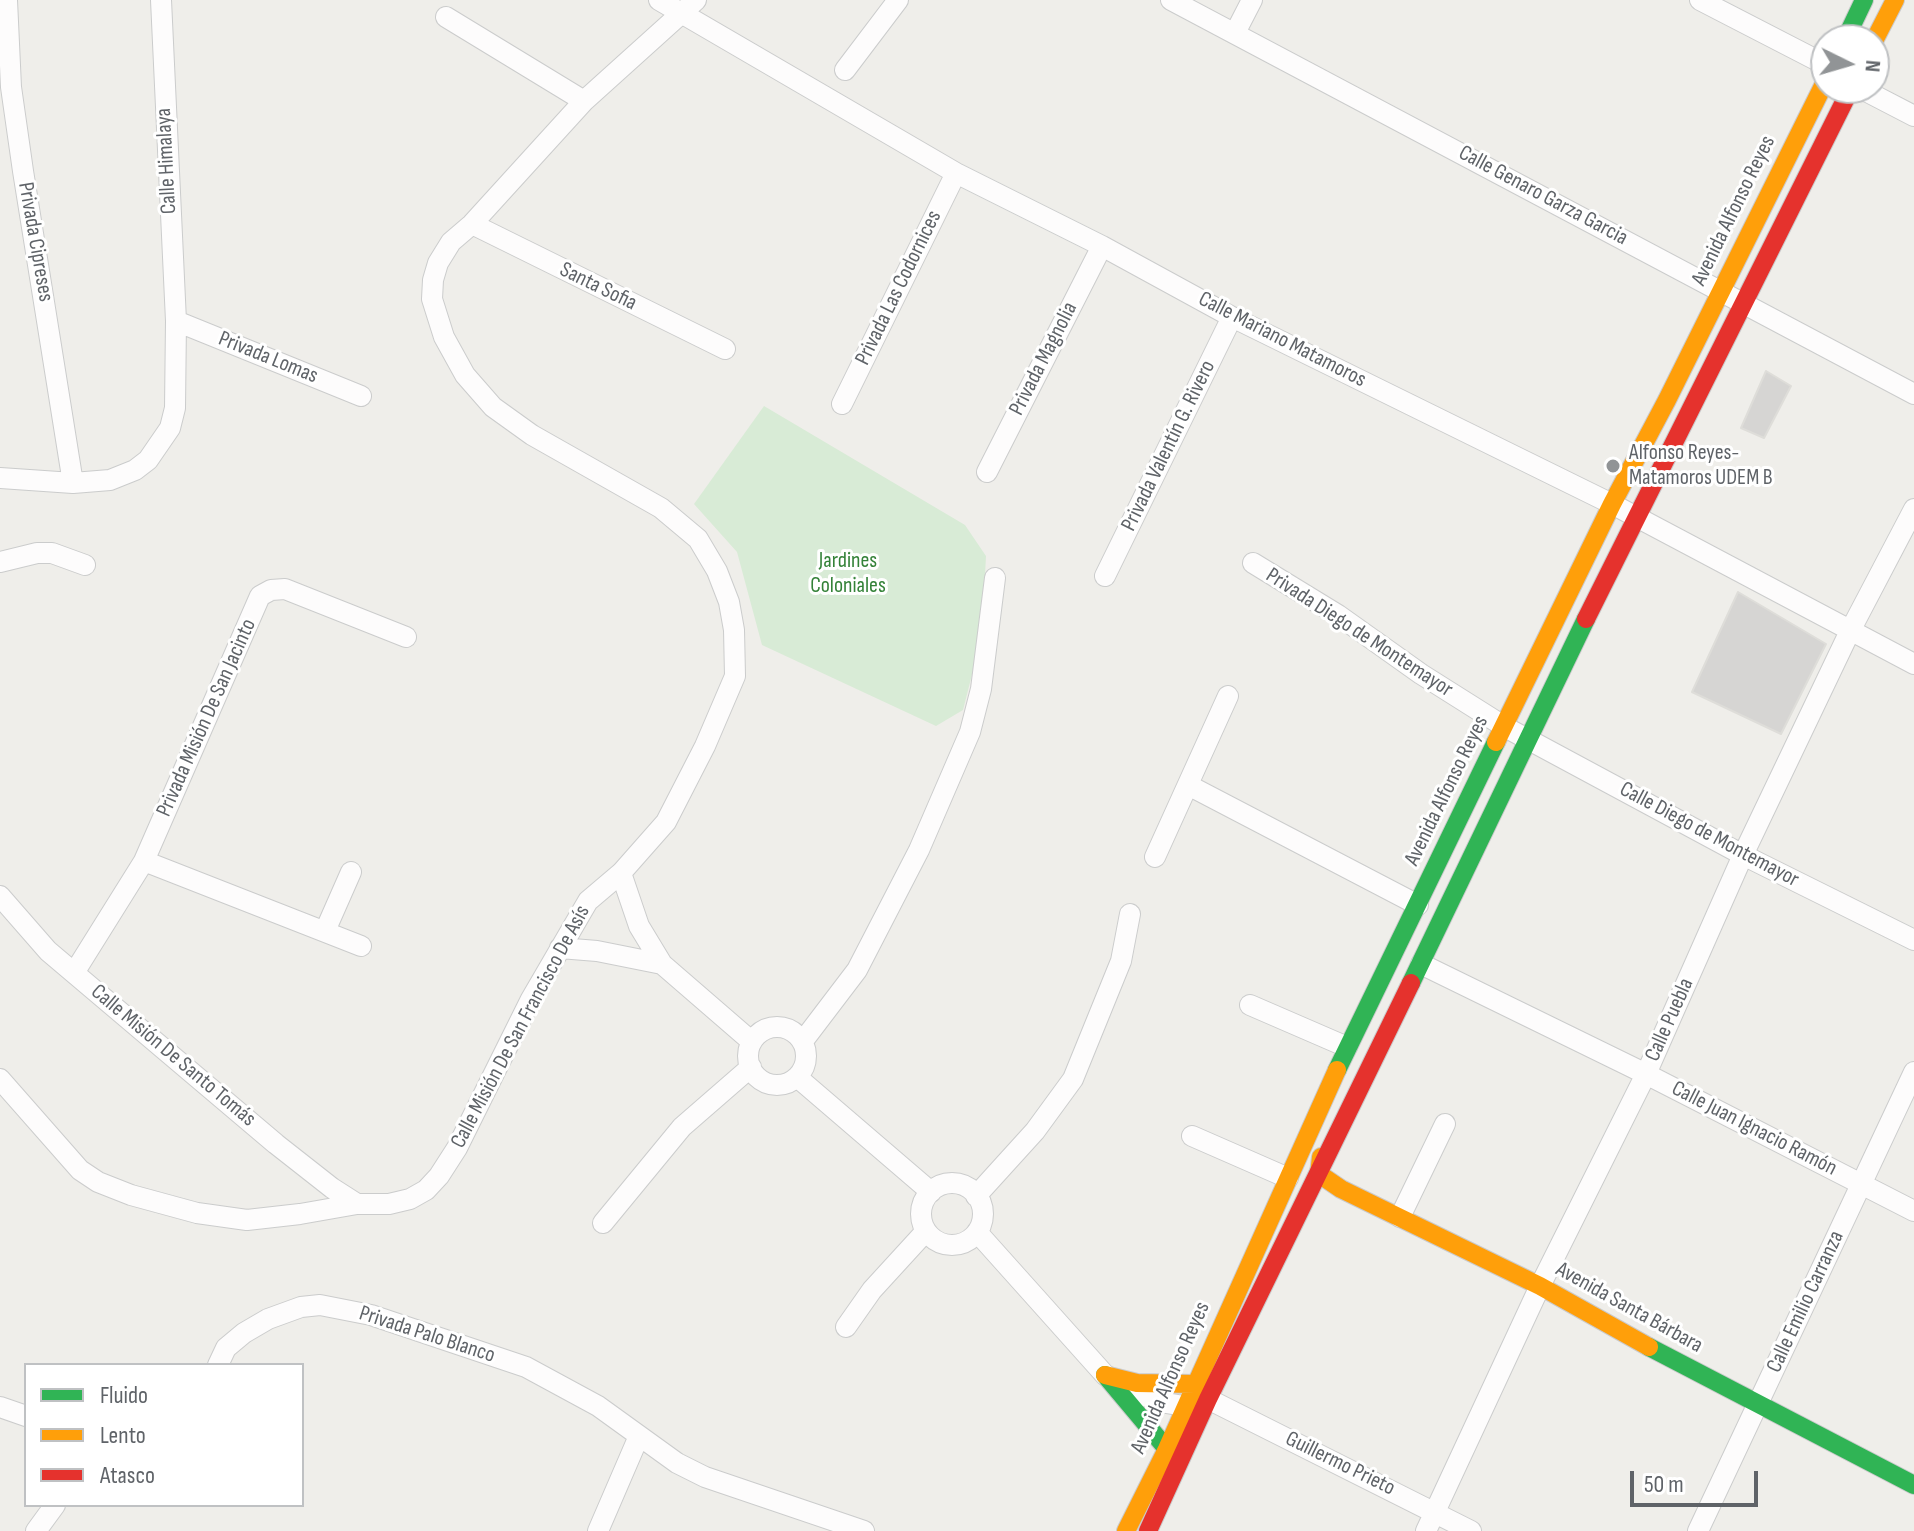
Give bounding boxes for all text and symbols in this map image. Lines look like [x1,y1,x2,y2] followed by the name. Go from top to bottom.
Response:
[1810,24,1890,104] north arrow
[1858,59,1886,73] text: N
[151,107,183,215] street label: Calle Himalaya
[1686,132,1782,290] street label: Avenida Alfonso Reyes
[1454,140,1632,252] street label: Calle Genaro Garza Garcia
[12,180,58,304] street label: Privada Cipreses
[850,206,948,370] street label: Privada Las Codornices
[555,257,641,317] street label: Santa Sofia
[1194,286,1370,394] street label: Calle Mariano Matamoros
[1004,298,1084,420] street label: Privada Magnolia
[214,326,322,390] street label: Privada Lomas
[1116,356,1222,536] street label: Privada Valentín G. Rivero
[1629,440,1772,492] place label: Alfonso Reyes- Matamoros UDEM B
[1604,457,1622,475] marker: Alfonso Reyes- Matamoros UDEM B
[810,548,886,600] park label: Jardines Coloniales
[1261,563,1457,703] street label: Privada Diego de Montemayor
[151,615,263,821] street label: Privada Misión De San Jacinto
[1399,712,1495,870] street label: Avenida Alfonso Reyes
[1615,777,1803,893] street label: Calle Diego de Montemayor
[446,901,596,1153] street label: Calle Misión De San Francisco De Asís
[1640,974,1700,1066] street label: Calle Puebla
[85,979,261,1133] street label: Calle Misión De Santo Tomás
[1667,1076,1841,1182] street label: Calle Juan Ignacio Ramón
[1762,1227,1850,1377] street label: Calle Emilio Carranza
[1551,1257,1707,1359] street label: Avenida Santa Bárbara
[1126,1298,1216,1458] street label: Avenida Alfonso Reyes
[356,1301,498,1369] street label: Privada Palo Blanco
[24,1363,304,1507] legend
[100,1381,148,1410] text: Fluido
[100,1421,146,1450] text: Lento
[1281,1426,1399,1502] street label: Guillermo Prieto
[1634,1455,1762,1505] scale bar
[100,1461,155,1490] text: Atasco
[1644,1470,1684,1499] text: 50 m

